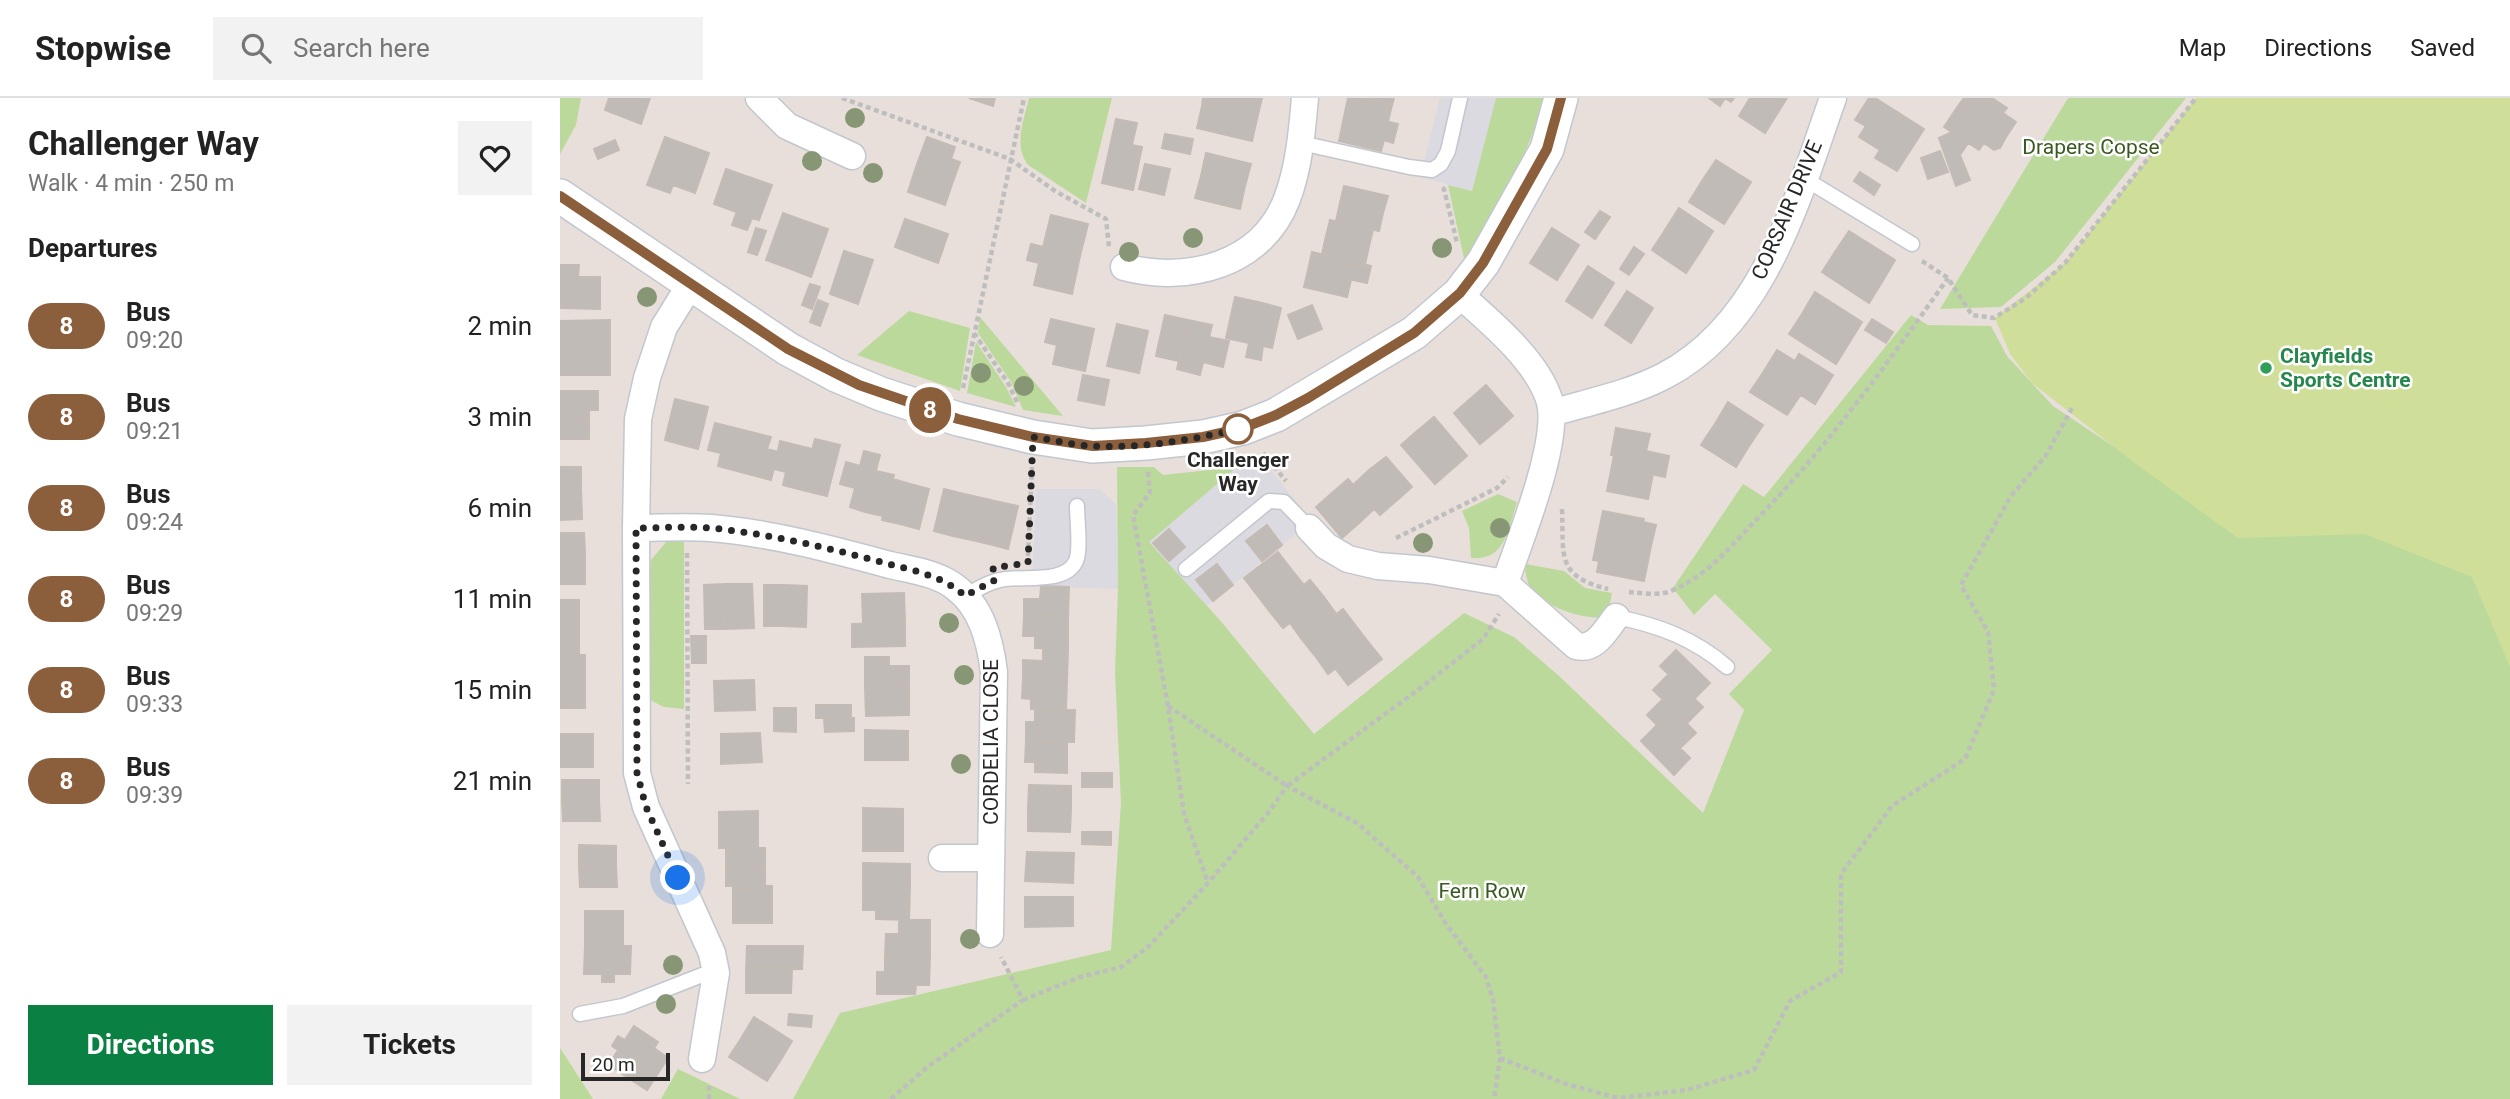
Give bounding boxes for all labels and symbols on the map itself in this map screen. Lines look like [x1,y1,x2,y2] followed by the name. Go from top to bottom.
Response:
[2022,135,2160,159] park label: Drapers Copse
[1747,137,1827,283] street label: CORSAIR DRIVE
[2280,344,2411,392] place label: Clayfields Sports Centre
[2258,360,2274,376] marker: Clayfields Sports Centre
[907,387,953,433] line badge: 8
[1223,414,1253,444] marker: Challenger Way
[1187,448,1289,496] place label: Challenger Way
[979,659,1003,825] street label: CORDELIA CLOSE
[660,860,695,895] your location
[1438,879,1526,903] park label: Fern Row
[581,1050,670,1082] scale bar

